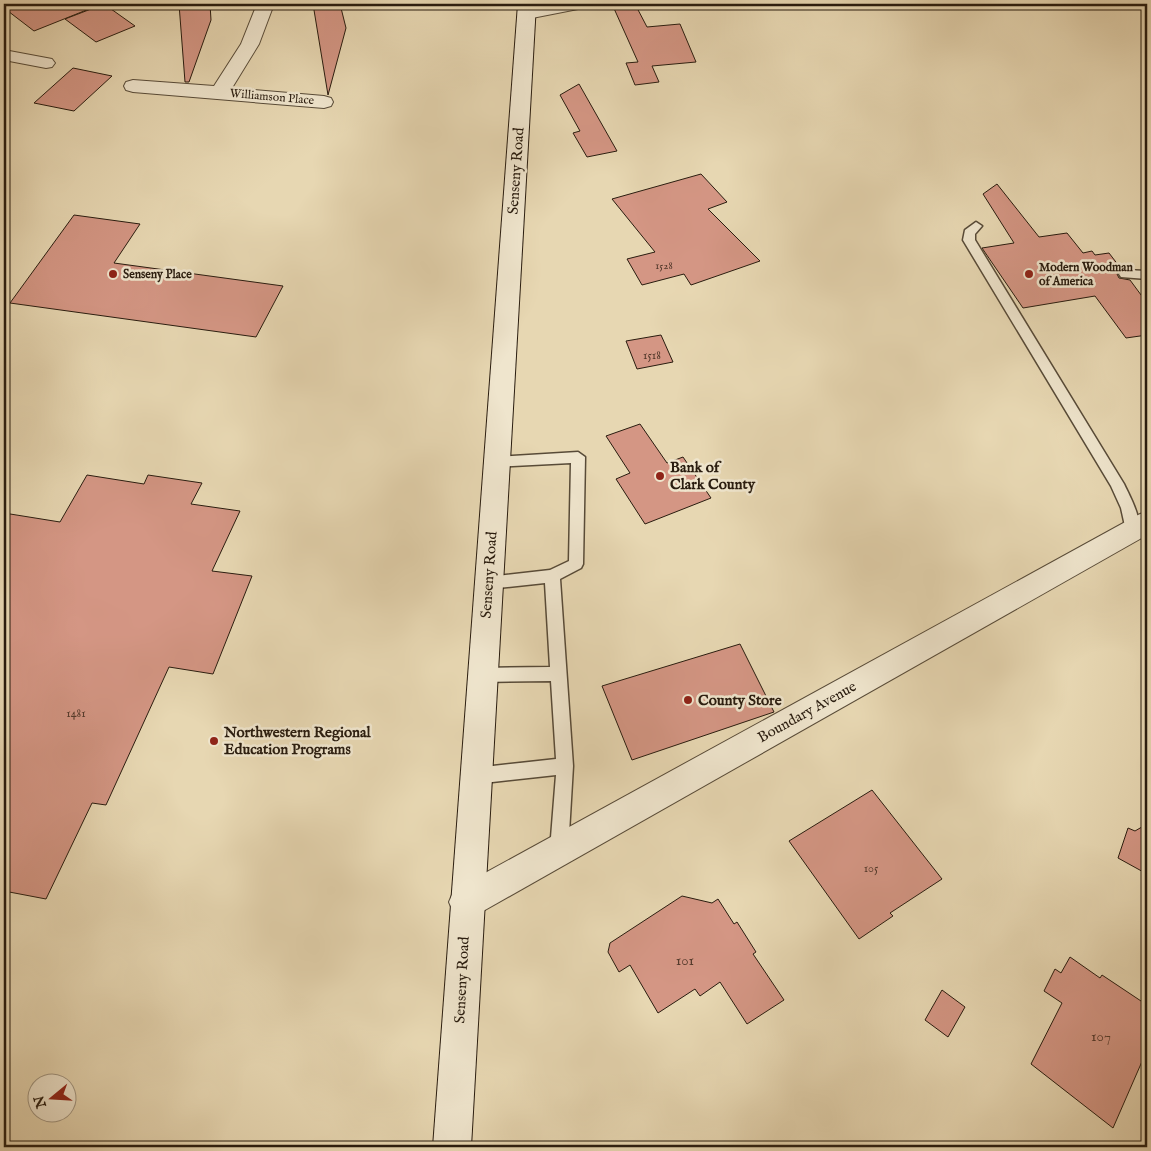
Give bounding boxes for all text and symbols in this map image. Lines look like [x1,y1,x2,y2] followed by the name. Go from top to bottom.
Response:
[229,86,315,108] street label: Williamson Place
[503,126,529,215] street label: Senseny Road
[655,259,673,273] house number: 1528
[1039,260,1134,289] place label: Modern Woodman of America
[123,267,192,283] place label: Senseny Place
[107,268,119,280] marker: Senseny Place
[1023,268,1035,280] marker: Modern Woodman of America
[643,348,661,363] house number: 1518
[670,458,756,494] place label: Bank of Clark County
[654,470,666,482] marker: Bank of Clark County
[476,530,502,619] street label: Senseny Road
[754,677,860,747] street label: Boundary Avenue
[698,691,782,710] place label: County Store
[682,694,694,706] marker: County Store
[66,706,86,721] house number: 1481
[223,723,372,759] place label: Northwestern Regional Education Programs
[208,735,220,747] marker: Northwestern Regional Education Programs
[864,861,879,876] house number: 105
[450,935,474,1024] street label: Senseny Road
[676,951,694,970] house number: 101
[1091,1027,1111,1046] house number: 107
[28,1074,78,1124] north arrow
[30,1093,51,1111] text: N

